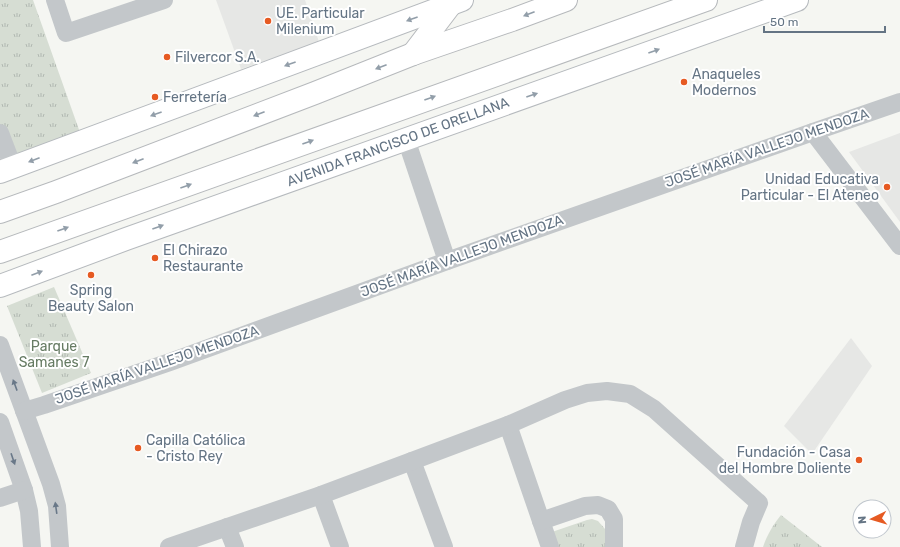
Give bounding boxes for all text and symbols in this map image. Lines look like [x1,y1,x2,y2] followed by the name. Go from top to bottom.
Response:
[276,5,365,38] place label: UE. Particular Milenium
[764,8,885,34] scale bar
[523,11,535,17] one-way arrow
[770,15,798,29] text: 50 m
[263,16,273,26] marker: UE. Particular Milenium
[406,16,418,22] one-way arrow
[648,48,660,54] one-way arrow
[175,49,260,66] place label: Filvercor S.A.
[162,52,172,62] marker: Filvercor S.A.
[284,61,296,67] one-way arrow
[374,64,386,70] one-way arrow
[692,66,761,99] place label: Anaqueles Modernos
[679,77,689,87] marker: Anaqueles Modernos
[163,89,227,106] place label: Ferretería
[150,92,160,102] marker: Ferretería
[526,92,538,98] one-way arrow
[285,94,512,190] street label: AVENIDA FRANCISCO DE ORELLANA
[425,95,437,101] one-way arrow
[662,104,872,191] street label: JOSÉ MARÍA VALLEJO MENDOZA
[149,111,161,117] one-way arrow
[253,112,265,118] one-way arrow
[302,139,314,145] one-way arrow
[27,157,39,163] one-way arrow
[131,158,143,164] one-way arrow
[741,171,879,204] place label: Unidad Educativa Particular - El Ateneo
[180,182,192,188] one-way arrow
[882,182,892,192] marker: Unidad Educativa Particular - El Ateneo
[358,210,566,301] street label: JOSÉ MARÍA VALLEJO MENDOZA
[153,224,165,230] one-way arrow
[58,226,70,232] one-way arrow
[163,242,243,275] place label: El Chirazo Restaurante
[150,253,160,263] marker: El Chirazo Restaurante
[31,269,43,275] one-way arrow
[86,270,96,280] marker: Spring Beauty Salon
[48,282,134,315] place label: Spring Beauty Salon
[52,321,262,408] street label: JOSÉ MARÍA VALLEJO MENDOZA
[19,338,89,371] park label: Parque Samanes 7
[11,379,17,391] one-way arrow
[146,432,246,465] place label: Capilla Católica - Cristo Rey
[133,443,143,453] marker: Capilla Católica - Cristo Rey
[719,444,851,477] place label: Fundación - Casa del Hombre Doliente
[10,453,16,465] one-way arrow
[854,455,864,465] marker: Fundación - Casa del Hombre Doliente
[852,499,892,539] north arrow
[53,502,59,514] one-way arrow
[856,515,869,524] text: N

